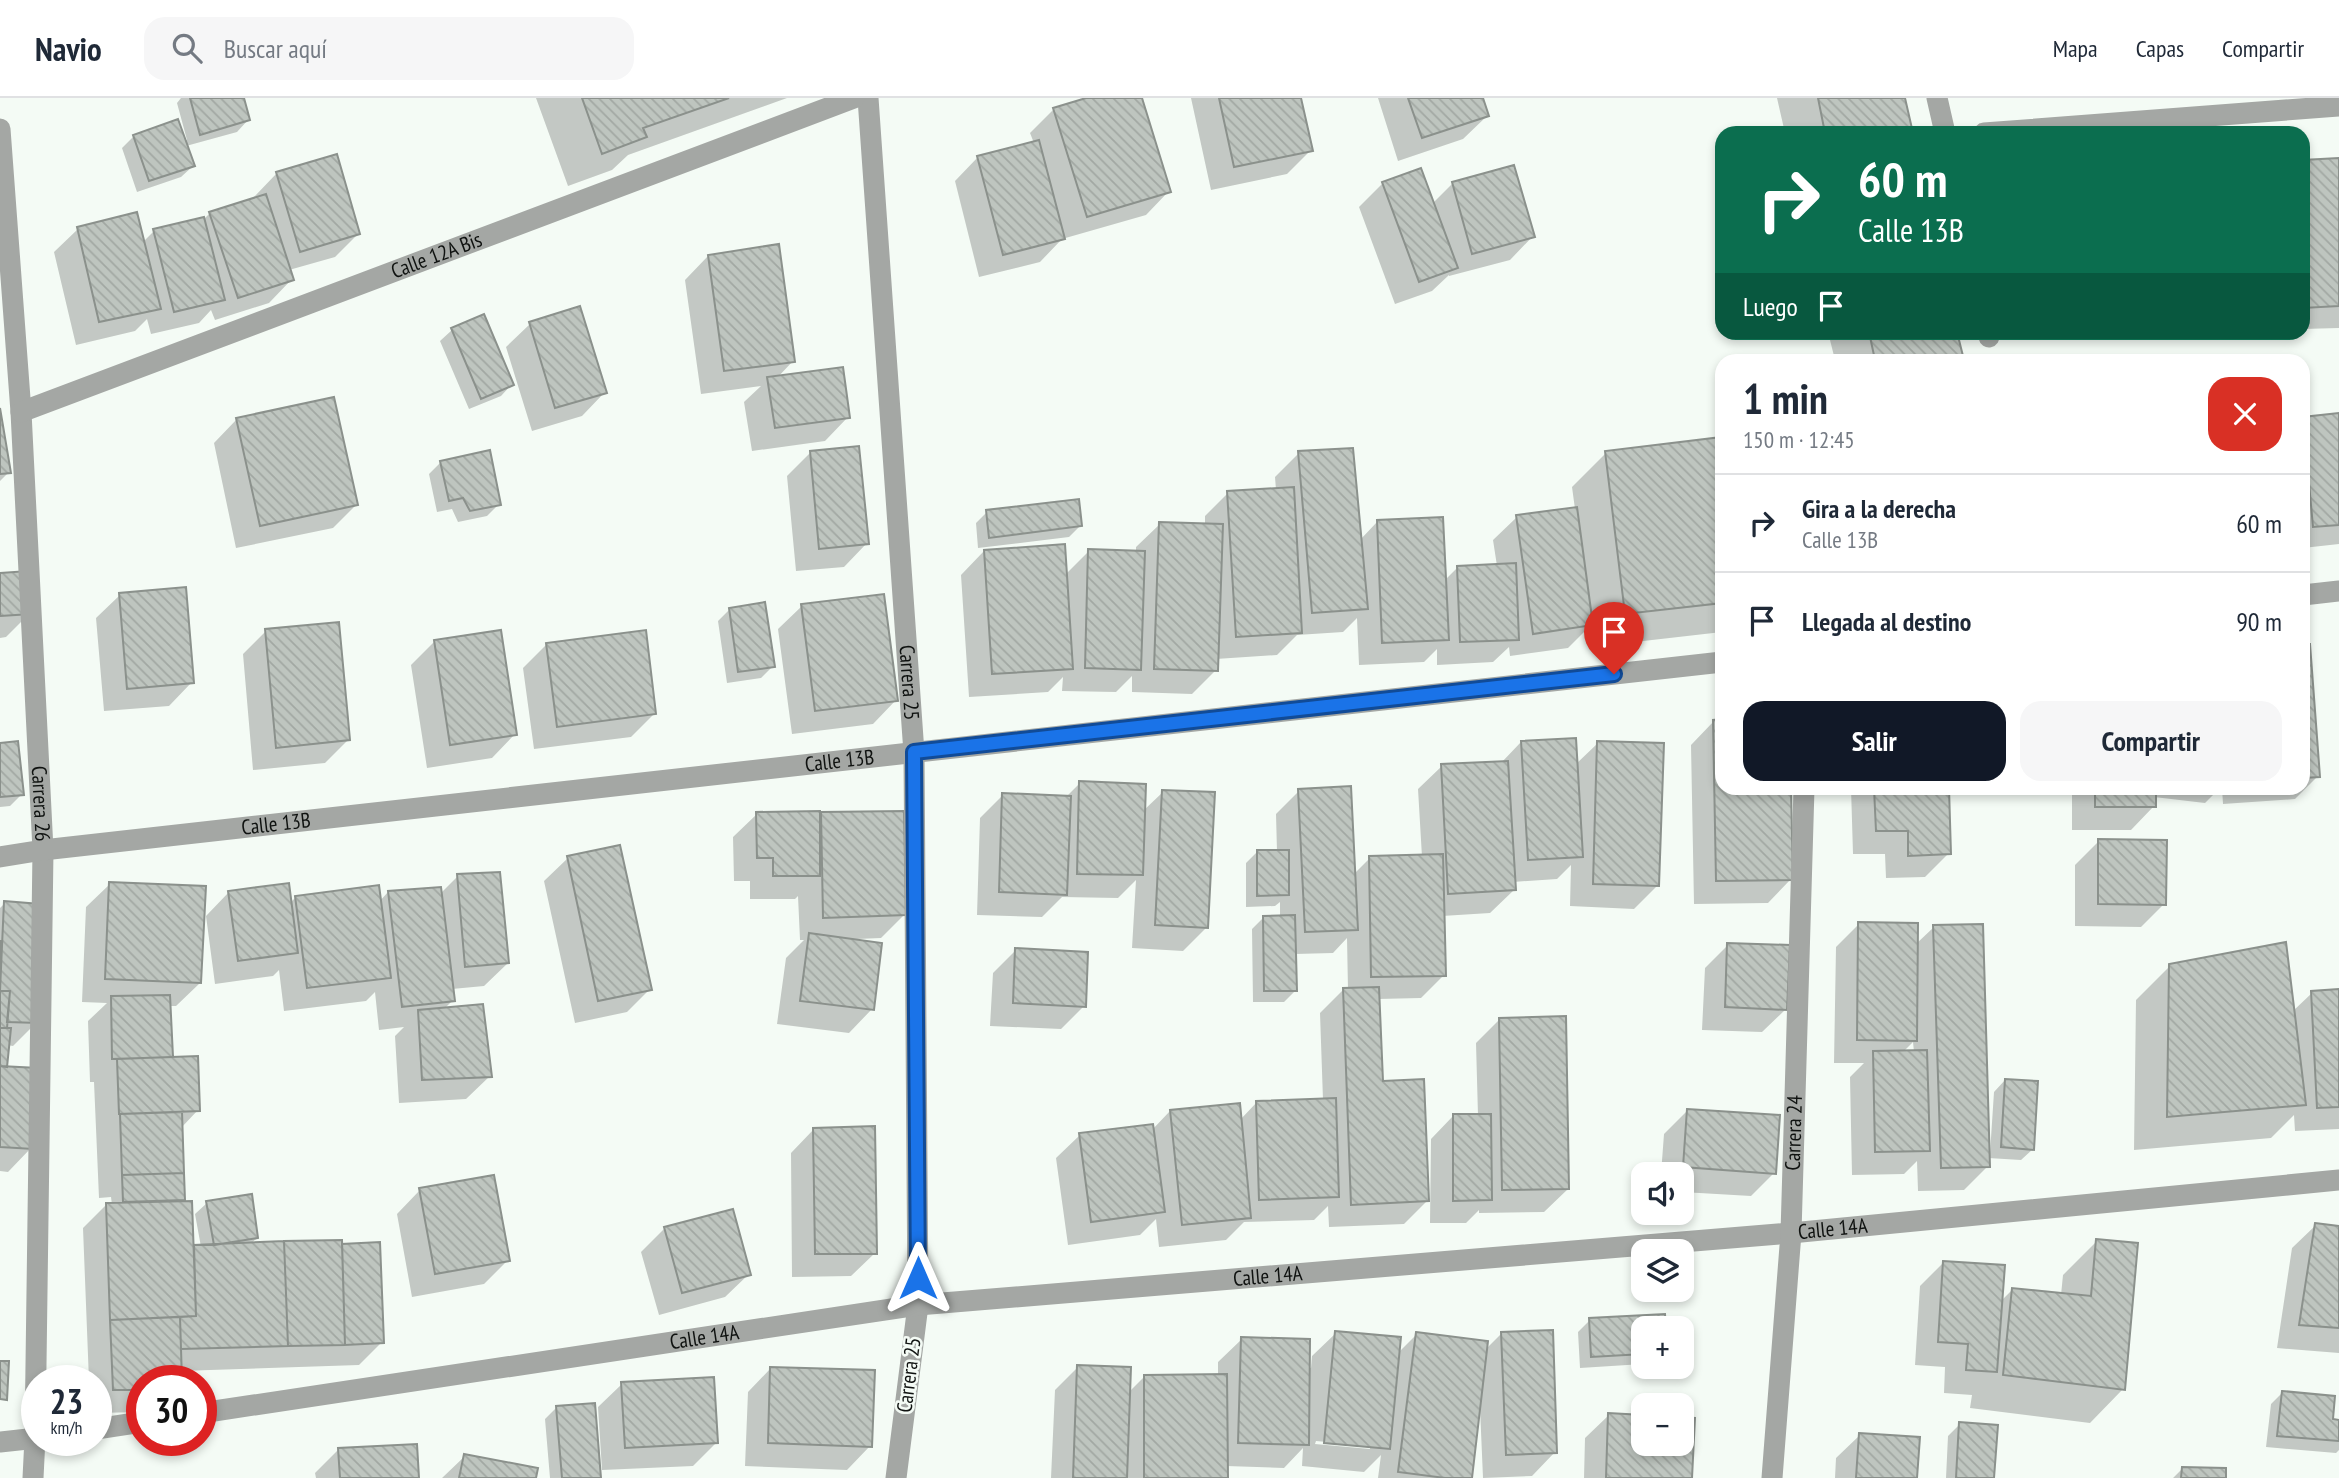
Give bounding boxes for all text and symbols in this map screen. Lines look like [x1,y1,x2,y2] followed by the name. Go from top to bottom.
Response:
[144,17,634,80] search box
[35,27,102,70] text: Navio
[168,29,206,67] icon: search
[224,32,327,65] text: Buscar aquí
[2053,33,2098,64] text: Mapa
[2136,33,2184,64] text: Capas
[2222,33,2304,64] text: Compartir
[1858,147,1947,211] text: 60 m
[1743,154,1834,245] icon: right
[1858,209,1964,251] text: Calle 13B
[387,226,485,284] street label: Calle 12A Bis
[1812,287,1850,325] icon: arrive
[1743,290,1798,323] text: Luego
[1743,371,1828,426] text: 1 min
[2208,377,2282,451] button: close
[1743,425,1855,454] text: 150 m · 12:45
[1802,492,1956,525] text: Gira a la derecha
[1743,504,1781,542] icon: right
[2236,507,2282,540] text: 60 m
[1802,525,1878,554] text: Calle 13B
[1584,602,1644,674] pin
[1743,602,1781,640] icon: arrive
[1802,605,1971,638] text: Llegada al destino
[2236,605,2282,638] text: 90 m
[1595,613,1633,651] icon: arrive
[893,644,926,721] street label: Carrera 25
[1743,701,2006,781] button: Salir
[2020,701,2282,781] button: Compartir
[803,743,875,778] street label: Calle 13B
[26,765,57,842] street label: Carrera 26
[240,806,312,841] street label: Calle 13B
[1779,1094,1808,1171] street label: Carrera 24
[1631,1162,1694,1456] map controls
[1631,1162,1694,1225] button: sound
[1797,1212,1869,1245] street label: Calle 14A
[1631,1239,1694,1302] button: layers
[881,1241,955,1315] position arrow
[1232,1259,1304,1292] street label: Calle 14A
[1631,1316,1694,1379] button: +
[668,1318,741,1355] street label: Calle 14A
[891,1336,926,1414] street label: Carrera 25
[126,1365,217,1456] speed limit sign: 30
[50,1378,83,1424] text: 23
[1631,1393,1694,1456] button: −
[51,1416,82,1439] text: km/h

